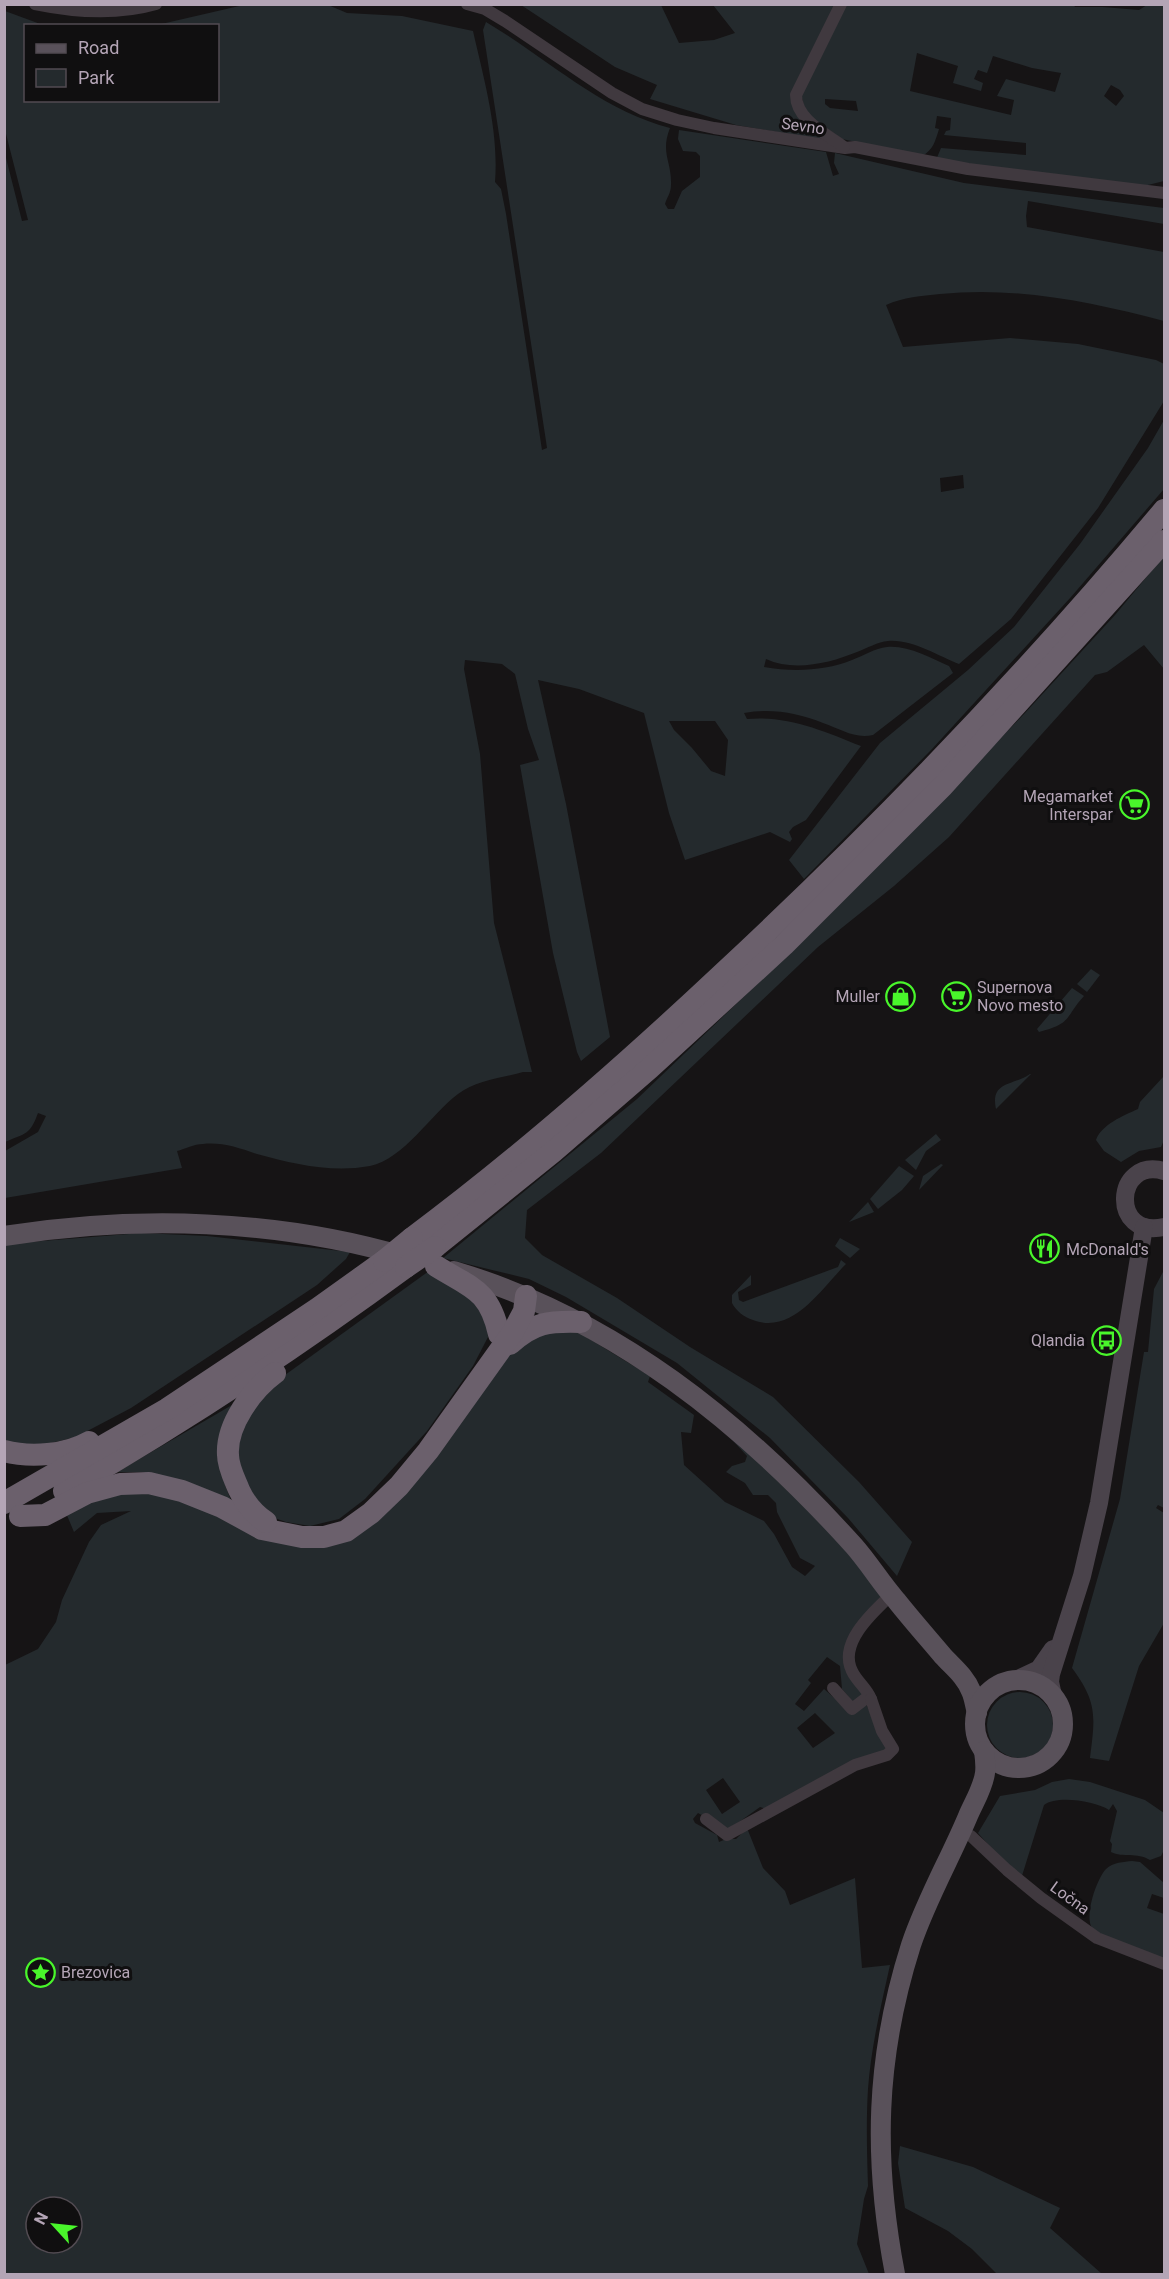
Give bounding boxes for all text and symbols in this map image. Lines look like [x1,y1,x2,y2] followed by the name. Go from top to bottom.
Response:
[24,24,219,102] legend
[78,37,119,58] text: Road
[78,67,115,88] text: Park
[780,114,826,138] street label: Sevno
[1023,787,1114,824] place label: Megamarket Interspar
[1118,789,1150,821] supermarket icon: Megamarket Interspar
[977,978,1063,1015] place label: Supernova Novo mesto
[885,980,917,1012] shop icon: Muller
[940,980,972,1012] supermarket icon: Supernova Novo mesto
[836,987,881,1006] place label: Muller
[1029,1233,1061,1265] restaurant icon: McDonald's
[1066,1240,1149,1259] place label: McDonald's
[1090,1324,1122,1356] bus stop icon: Qlandia
[1031,1331,1085,1350] place label: Qlandia
[1047,1877,1093,1919] street label: Ločna
[24,1956,56,1988] place icon: Brezovica
[61,1963,130,1982] place label: Brezovica
[24,2195,84,2255] north arrow
[30,2209,52,2228] text: N

